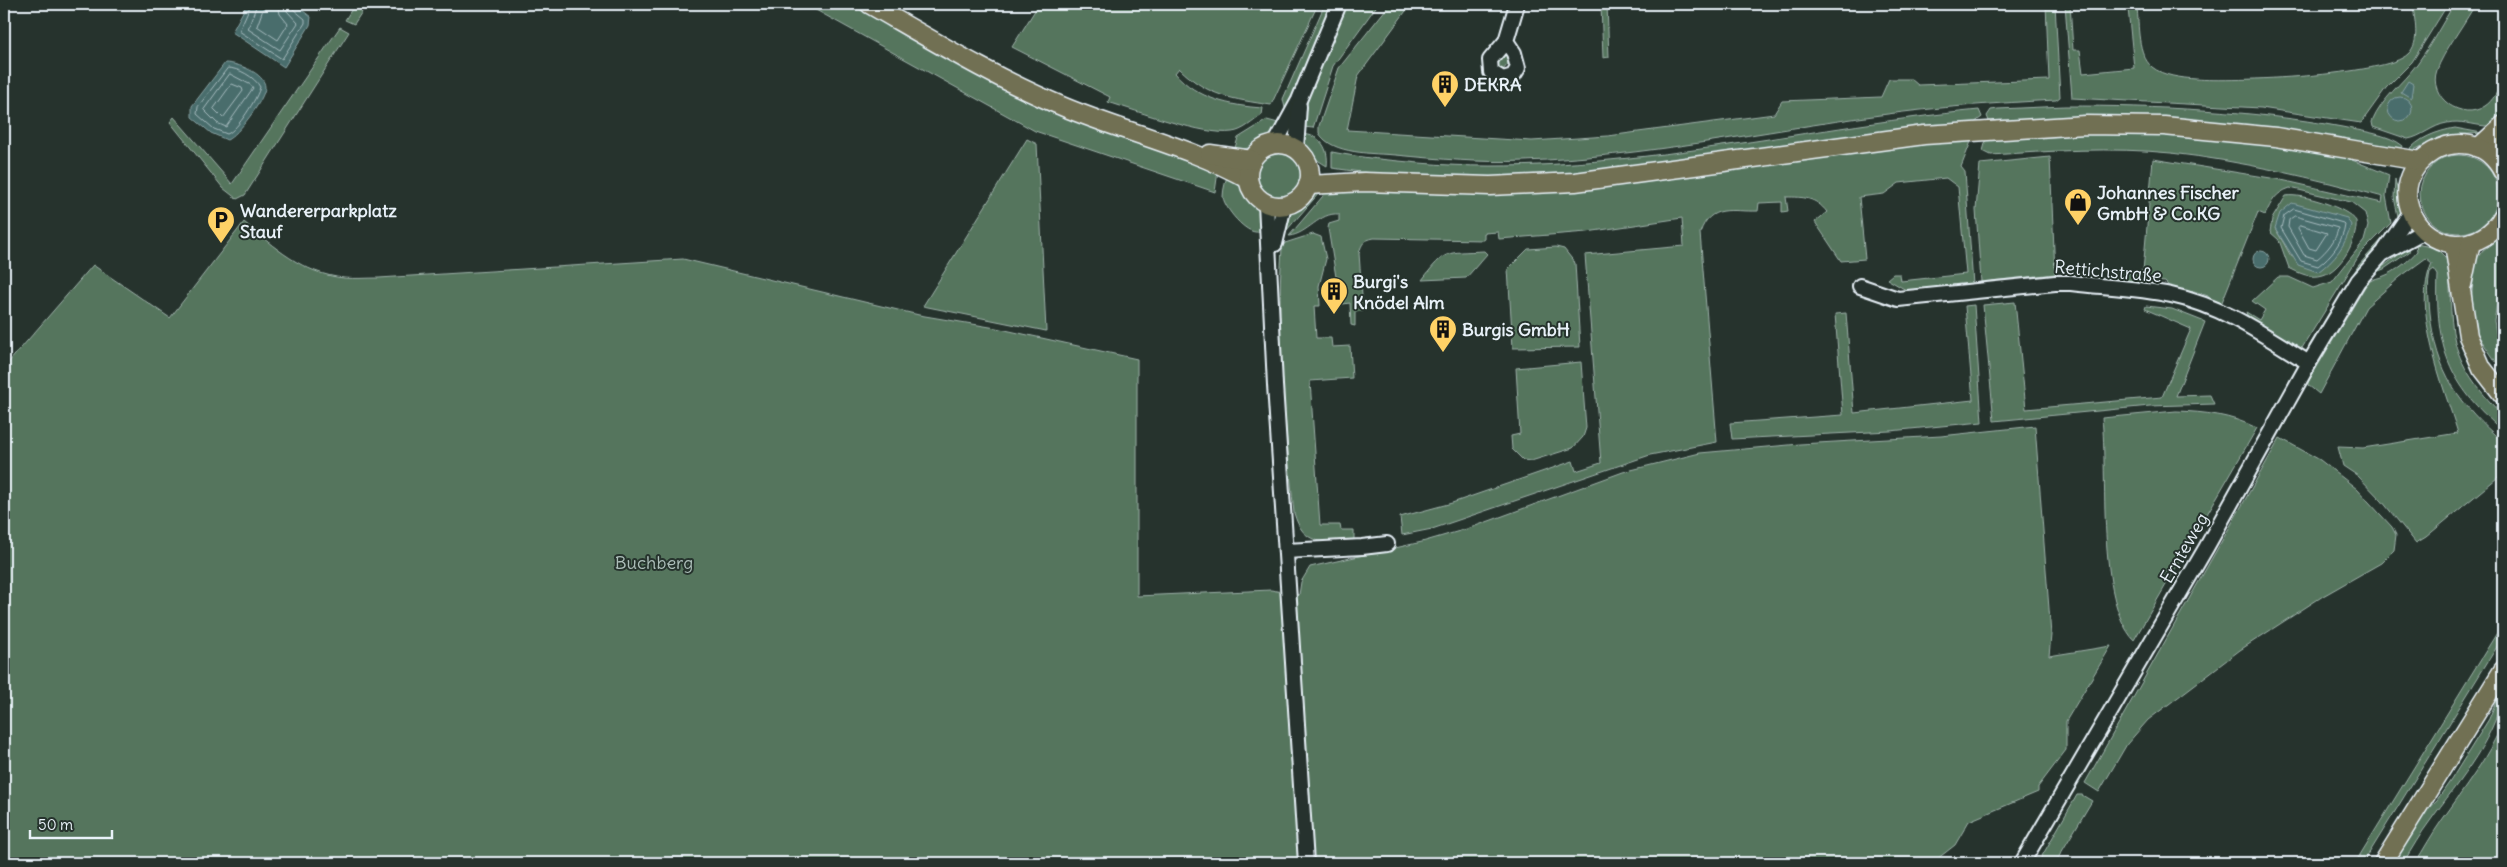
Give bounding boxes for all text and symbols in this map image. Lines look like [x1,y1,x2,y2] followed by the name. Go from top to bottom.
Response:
[1430,69,1460,108] building icon: DEKRA
[1464,73,1522,96] place label: DEKRA
[2097,181,2240,225] place label: Johannes Fischer GmbH & Co.KG
[2063,187,2093,226] shop icon: Johannes Fischer GmbH & Co.KG
[240,199,397,243] place label: Wandererparkplatz Stauf
[206,205,236,244] parking icon: Wandererparkplatz Stauf
[2053,255,2163,287] street label: Rettichstraße
[1353,270,1445,314] place label: Burgi's Knödel Alm
[1319,276,1349,315] building icon: Burgi's Knödel Alm
[1428,314,1458,353] building icon: Burgis GmbH
[1462,318,1570,341] place label: Burgis GmbH
[2155,509,2213,587] street label: Ernteweg
[615,551,693,574] park label: Buchberg
[30,807,112,839] scale bar
[38,815,73,834] text: 50 m

